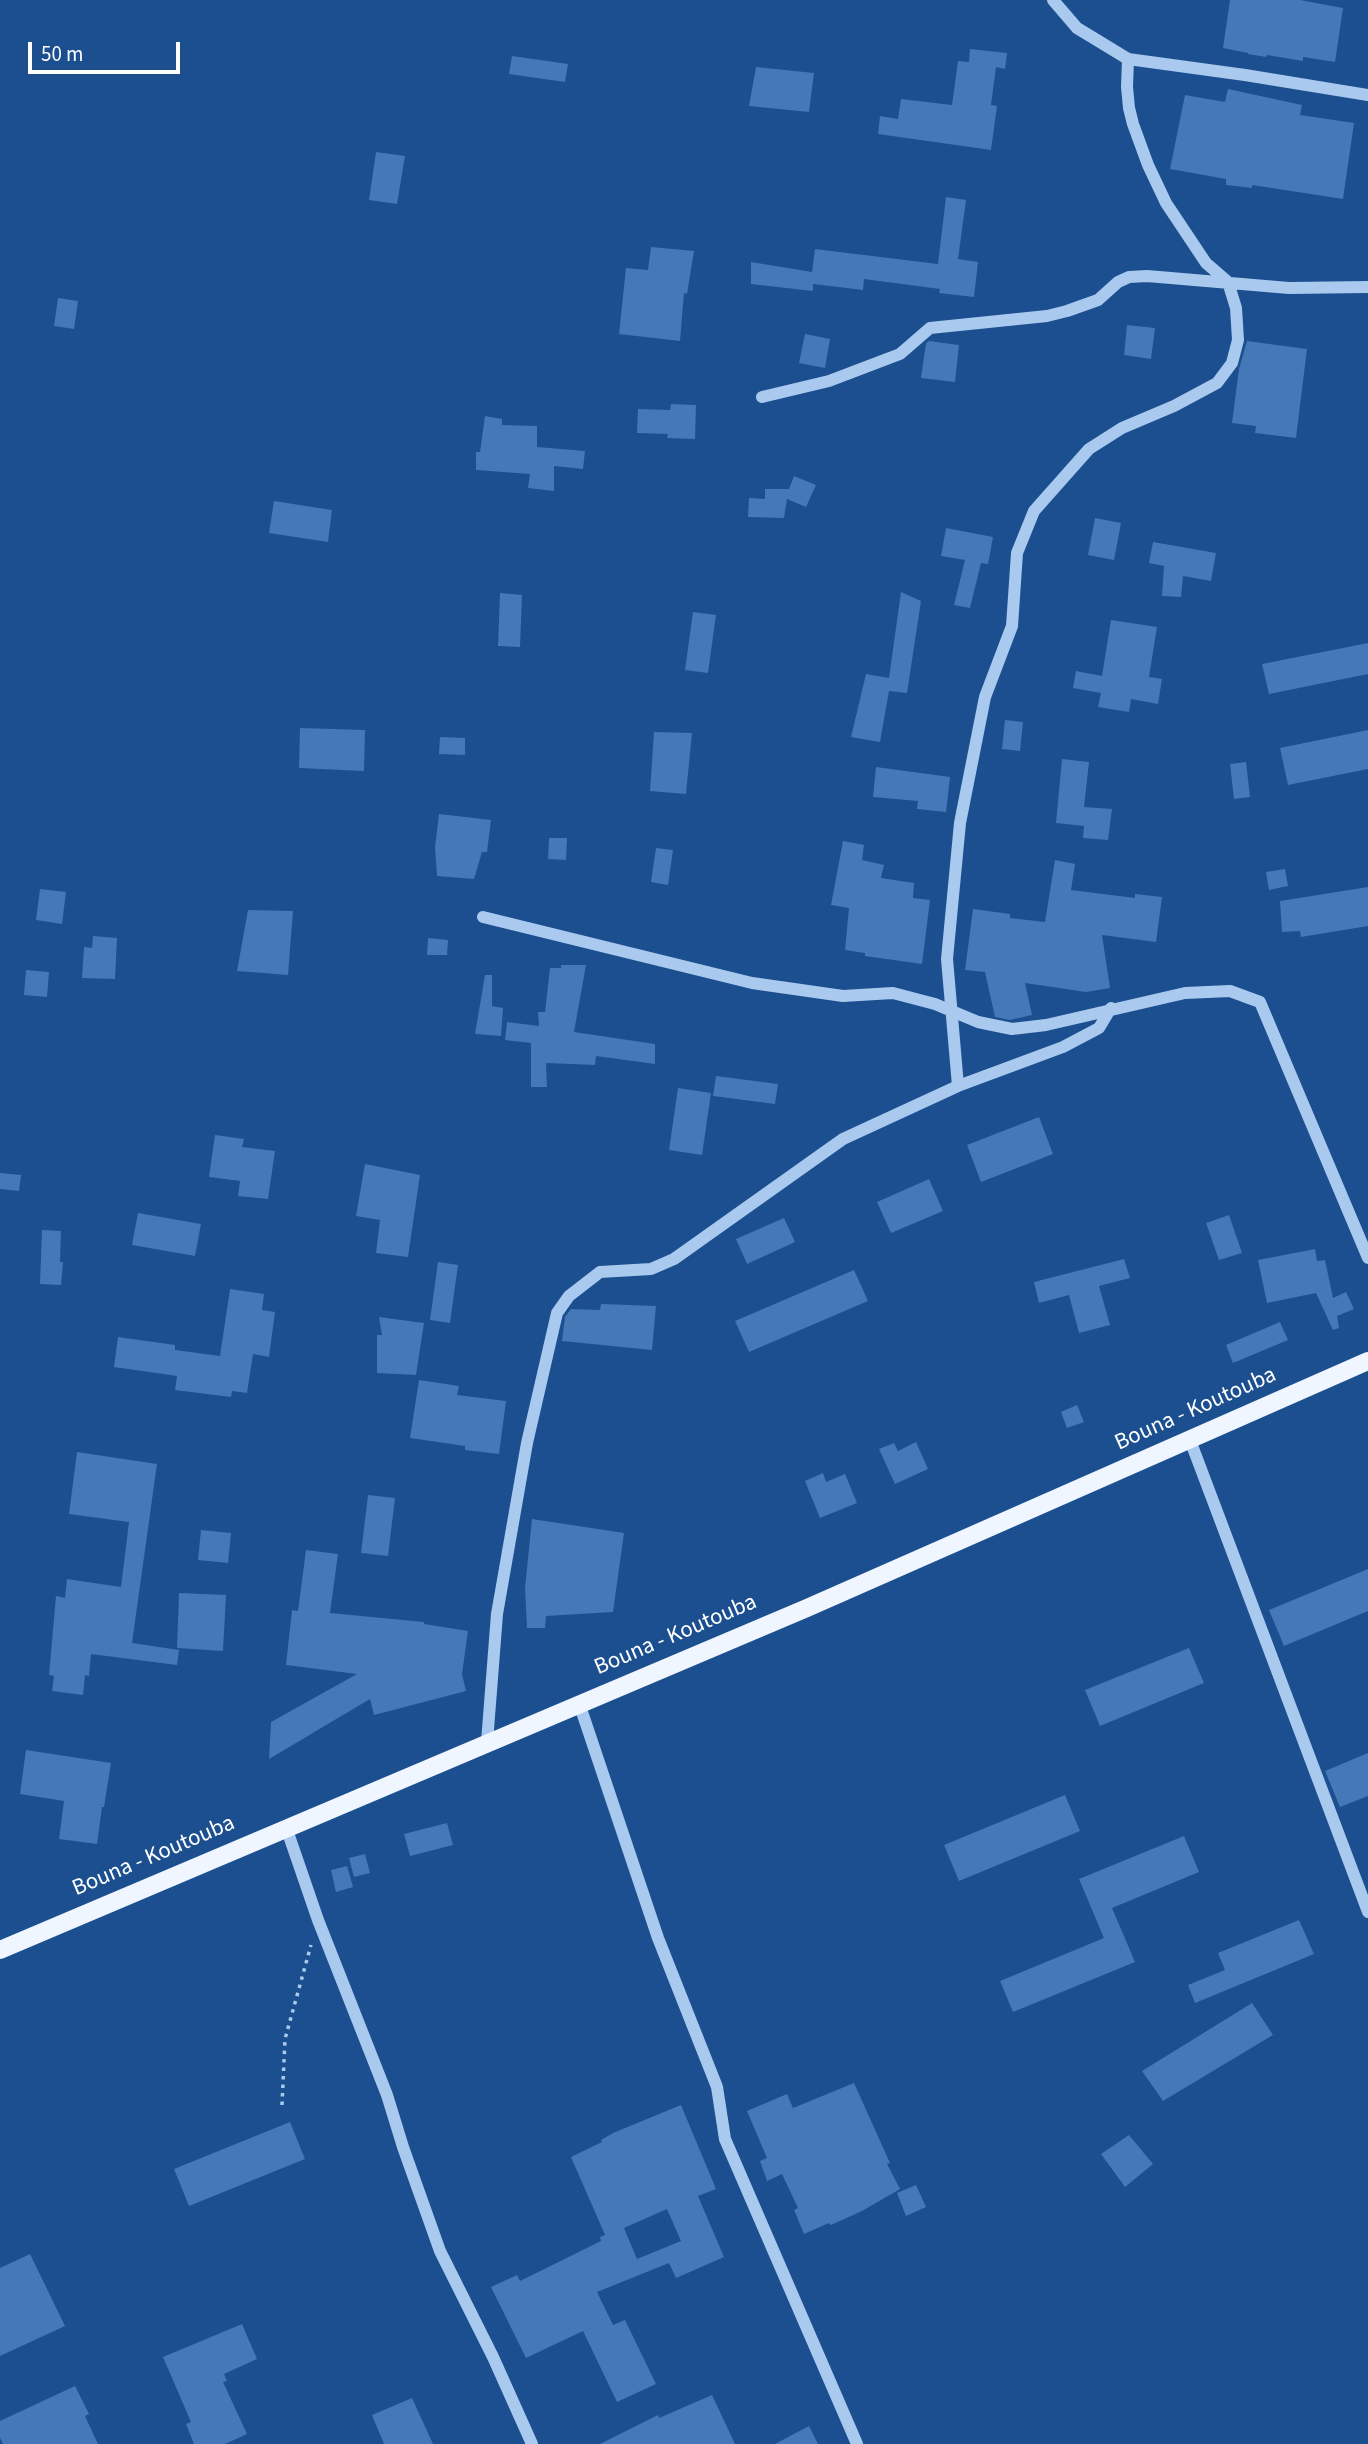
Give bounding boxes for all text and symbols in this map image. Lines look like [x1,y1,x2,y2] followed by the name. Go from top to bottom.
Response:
[32,28,184,72] scale bar
[41,39,83,69] text: 50 m
[1111,1362,1281,1458] street label: Bouna - Koutouba
[591,1589,761,1683] street label: Bouna - Koutouba
[69,1810,239,1904] street label: Bouna - Koutouba

